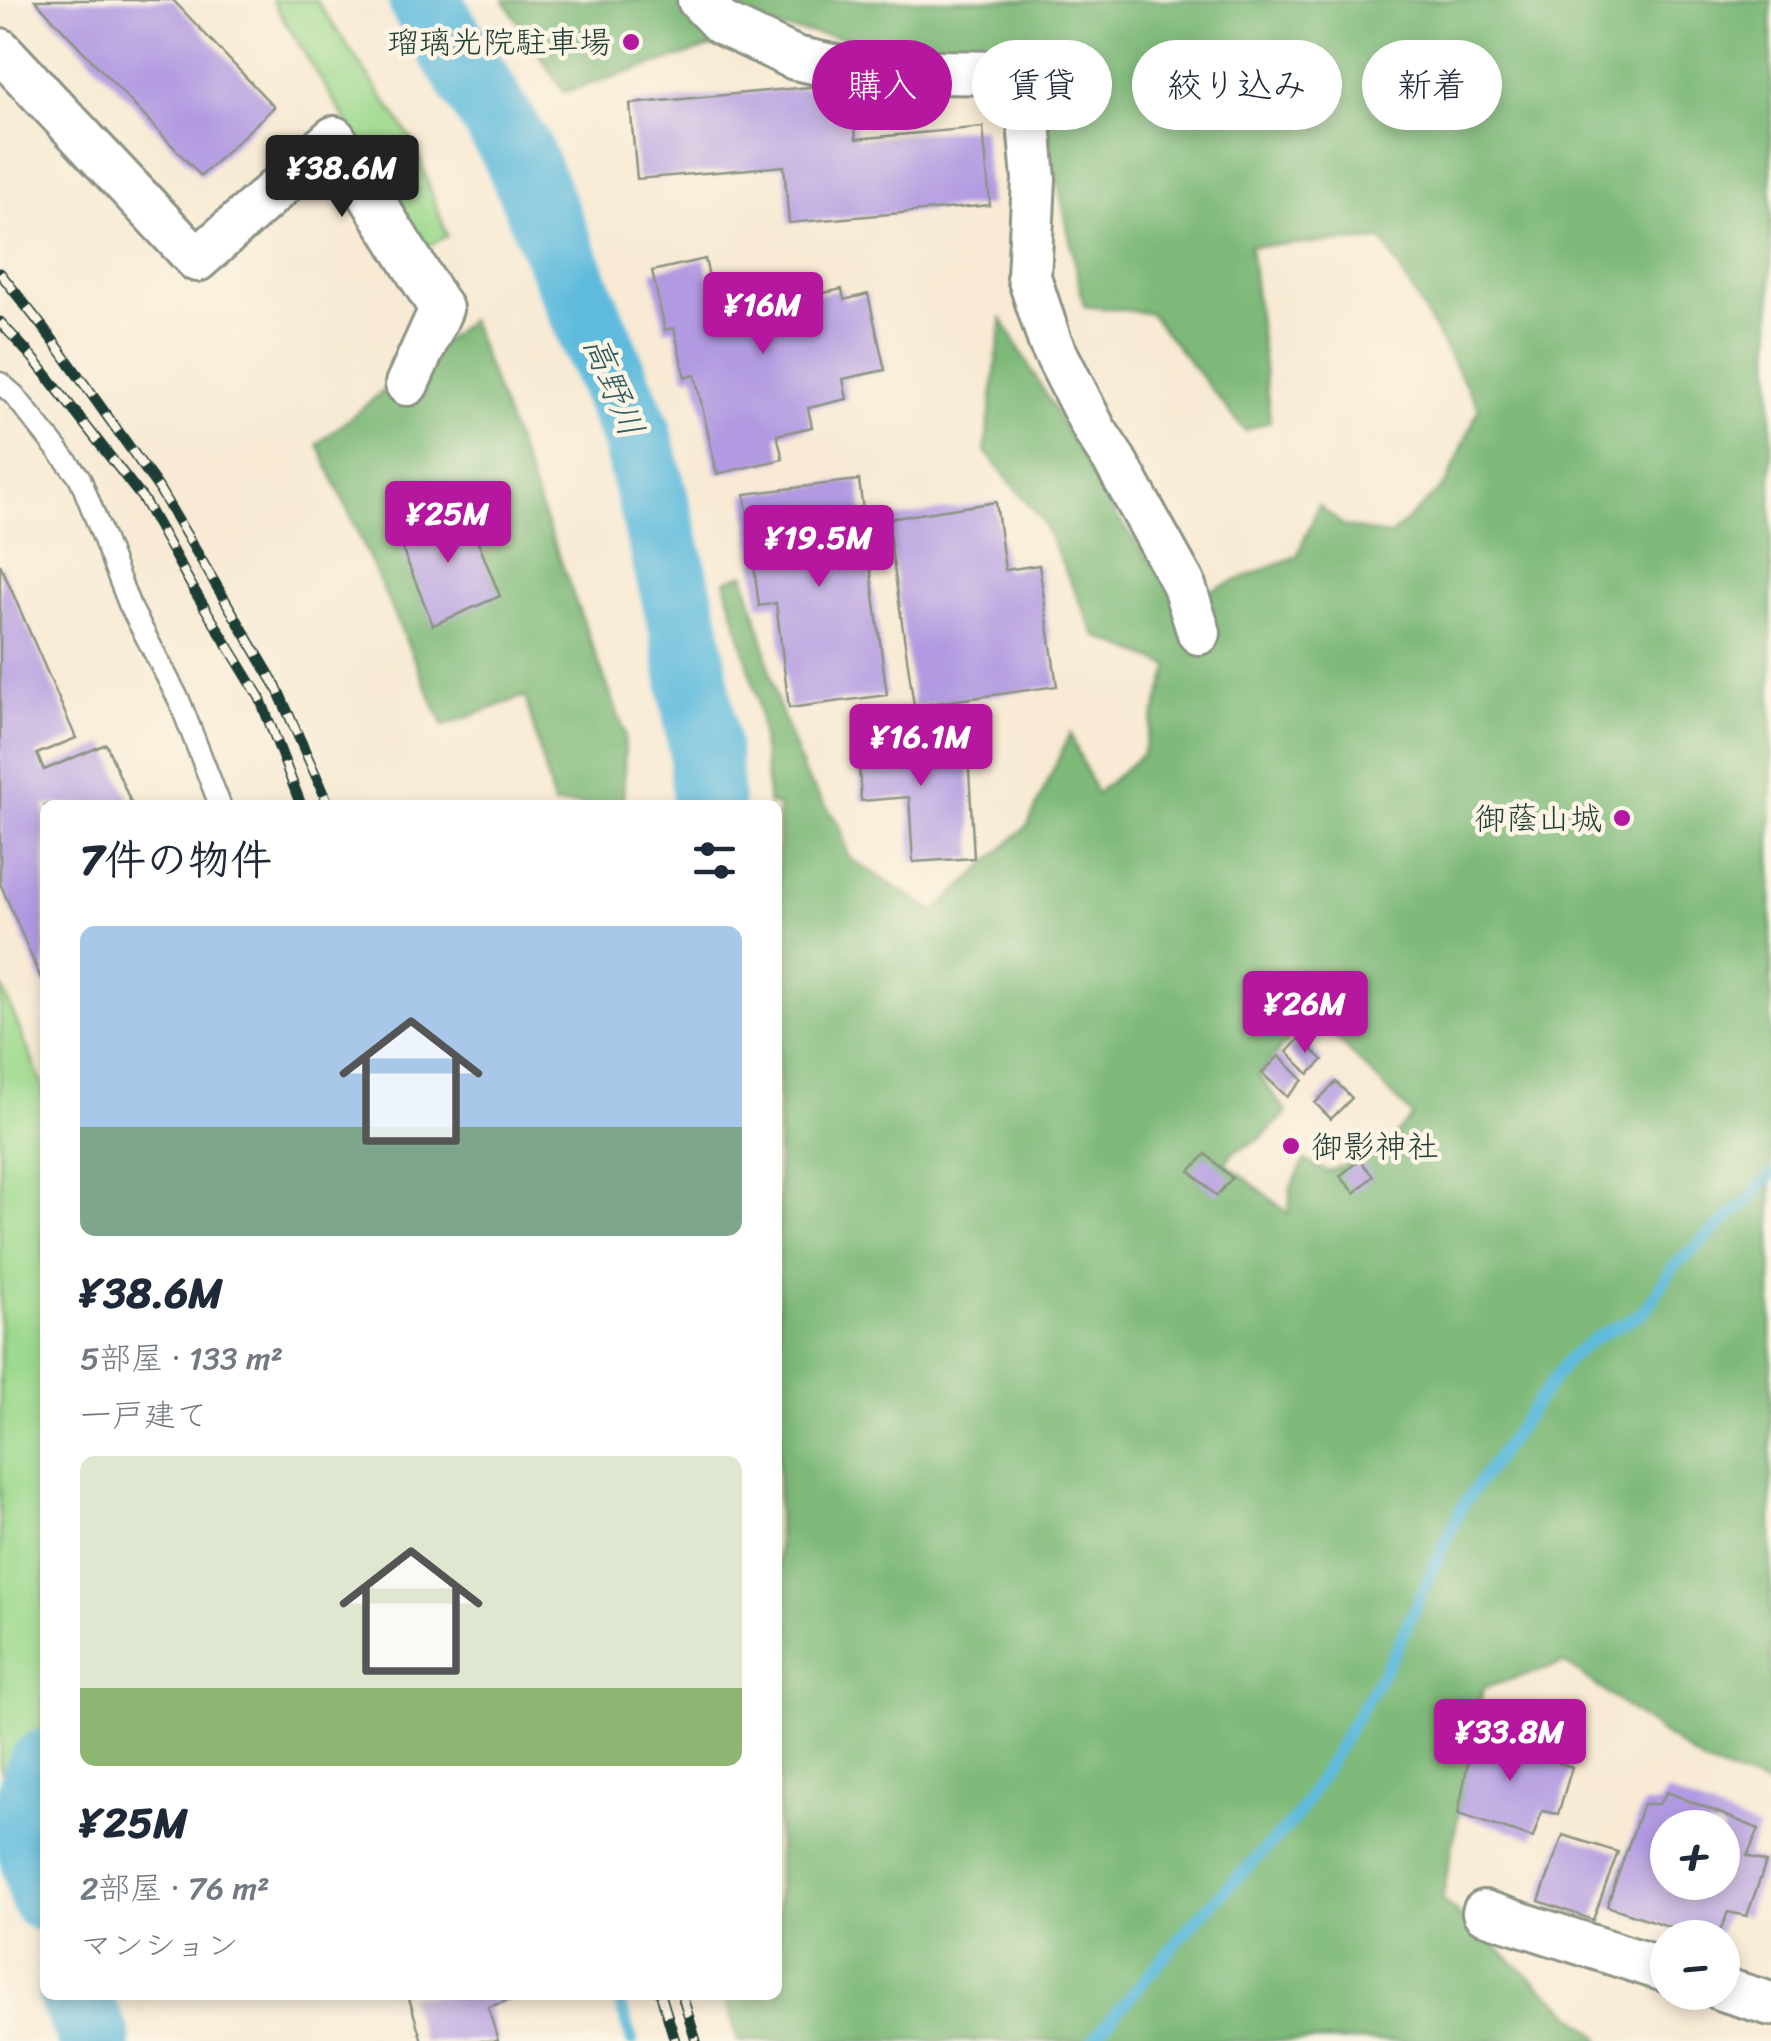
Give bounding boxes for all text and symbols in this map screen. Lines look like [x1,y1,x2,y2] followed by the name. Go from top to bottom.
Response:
[387,14,611,71] place label: 瑠璃光院駐車場
[620,31,642,53] marker: 瑠璃光院駐車場
[812,40,952,130] chip: 購入
[972,40,1112,130] chip: 賃貸
[1132,40,1342,130] chip: 絞り込み
[1362,40,1502,130] chip: 新着
[261,135,423,220] pin: ¥38.6M
[288,139,396,196] text: ¥38.6M
[704,272,822,357] pin: ¥16M
[725,276,801,333] text: ¥16M
[566,326,662,446] water label: 高野川
[389,481,507,566] pin: ¥25M
[407,485,489,542] text: ¥25M
[738,505,900,590] pin: ¥19.5M
[766,509,872,566] text: ¥19.5M
[840,704,1002,789] pin: ¥16.1M
[871,708,971,765] text: ¥16.1M
[1474,790,1602,847] place label: 御蔭山城
[1611,807,1633,829] marker: 御蔭山城
[80,823,272,897] text: 7件の物件
[687,833,742,888] icon: filters
[1246,971,1364,1056] pin: ¥26M
[1265,975,1345,1032] text: ¥26M
[321,991,501,1171] icon: home
[1311,1118,1439,1175] place label: 御影神社
[1280,1135,1302,1157] marker: 御影神社
[80,1256,223,1330] text: ¥38.6M
[80,1330,283,1387] text: 5部屋 · 133 m²
[80,1387,208,1444] text: 一戸建て
[321,1521,501,1701] icon: home
[1429,1699,1591,1784] pin: ¥33.8M
[1456,1703,1564,1760] text: ¥33.8M
[80,1786,187,1860] text: ¥25M
[1650,1810,1740,2010] map controls
[1650,1810,1740,1900] button: +
[80,1860,270,1917] text: 2部屋 · 76 m²
[80,1917,239,1974] text: マンション
[1650,1920,1740,2010] button: −

